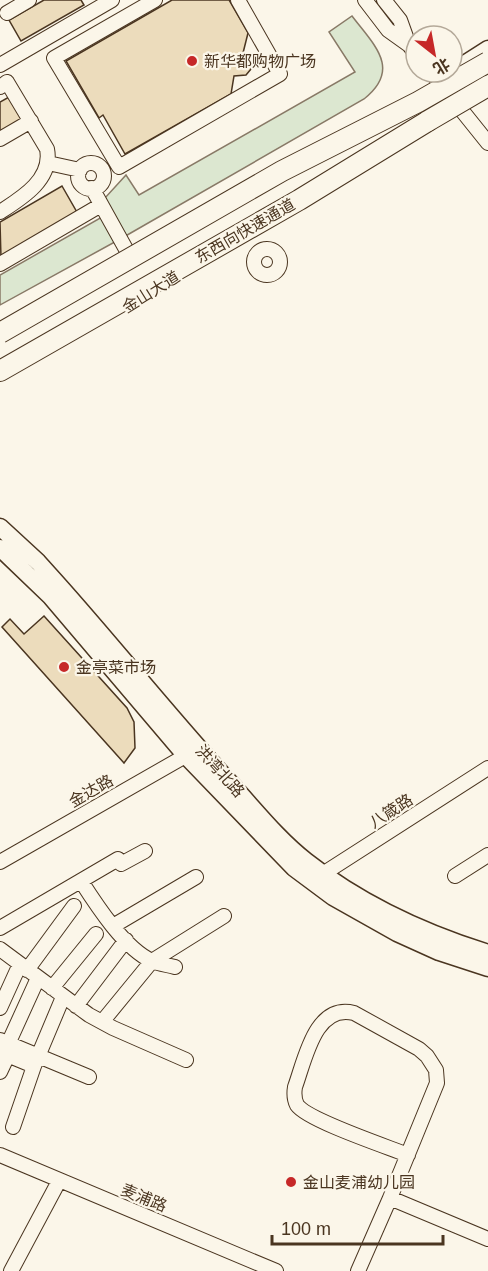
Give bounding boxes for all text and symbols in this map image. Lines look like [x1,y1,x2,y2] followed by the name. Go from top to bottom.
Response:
[404,24,464,84] north arrow
[204,53,316,70] place label: 新华都购物广场
[185,54,199,68] marker: 新华都购物广场
[430,55,453,78] text: 北
[192,196,298,266] street label: 东西向快速通道
[119,268,183,316] street label: 金山大道
[76,659,156,676] place label: 金亭菜市场
[57,660,71,674] marker: 金亭菜市场
[192,742,248,800] street label: 洪湾北路
[66,772,116,810] street label: 金达路
[366,791,416,831] street label: 八箴路
[303,1174,415,1191] place label: 金山麦浦幼儿园
[284,1175,298,1189] marker: 金山麦浦幼儿园
[119,1181,169,1215] street label: 麦浦路
[272,1208,443,1246] scale bar
[281,1219,331,1239] text: 100 m

